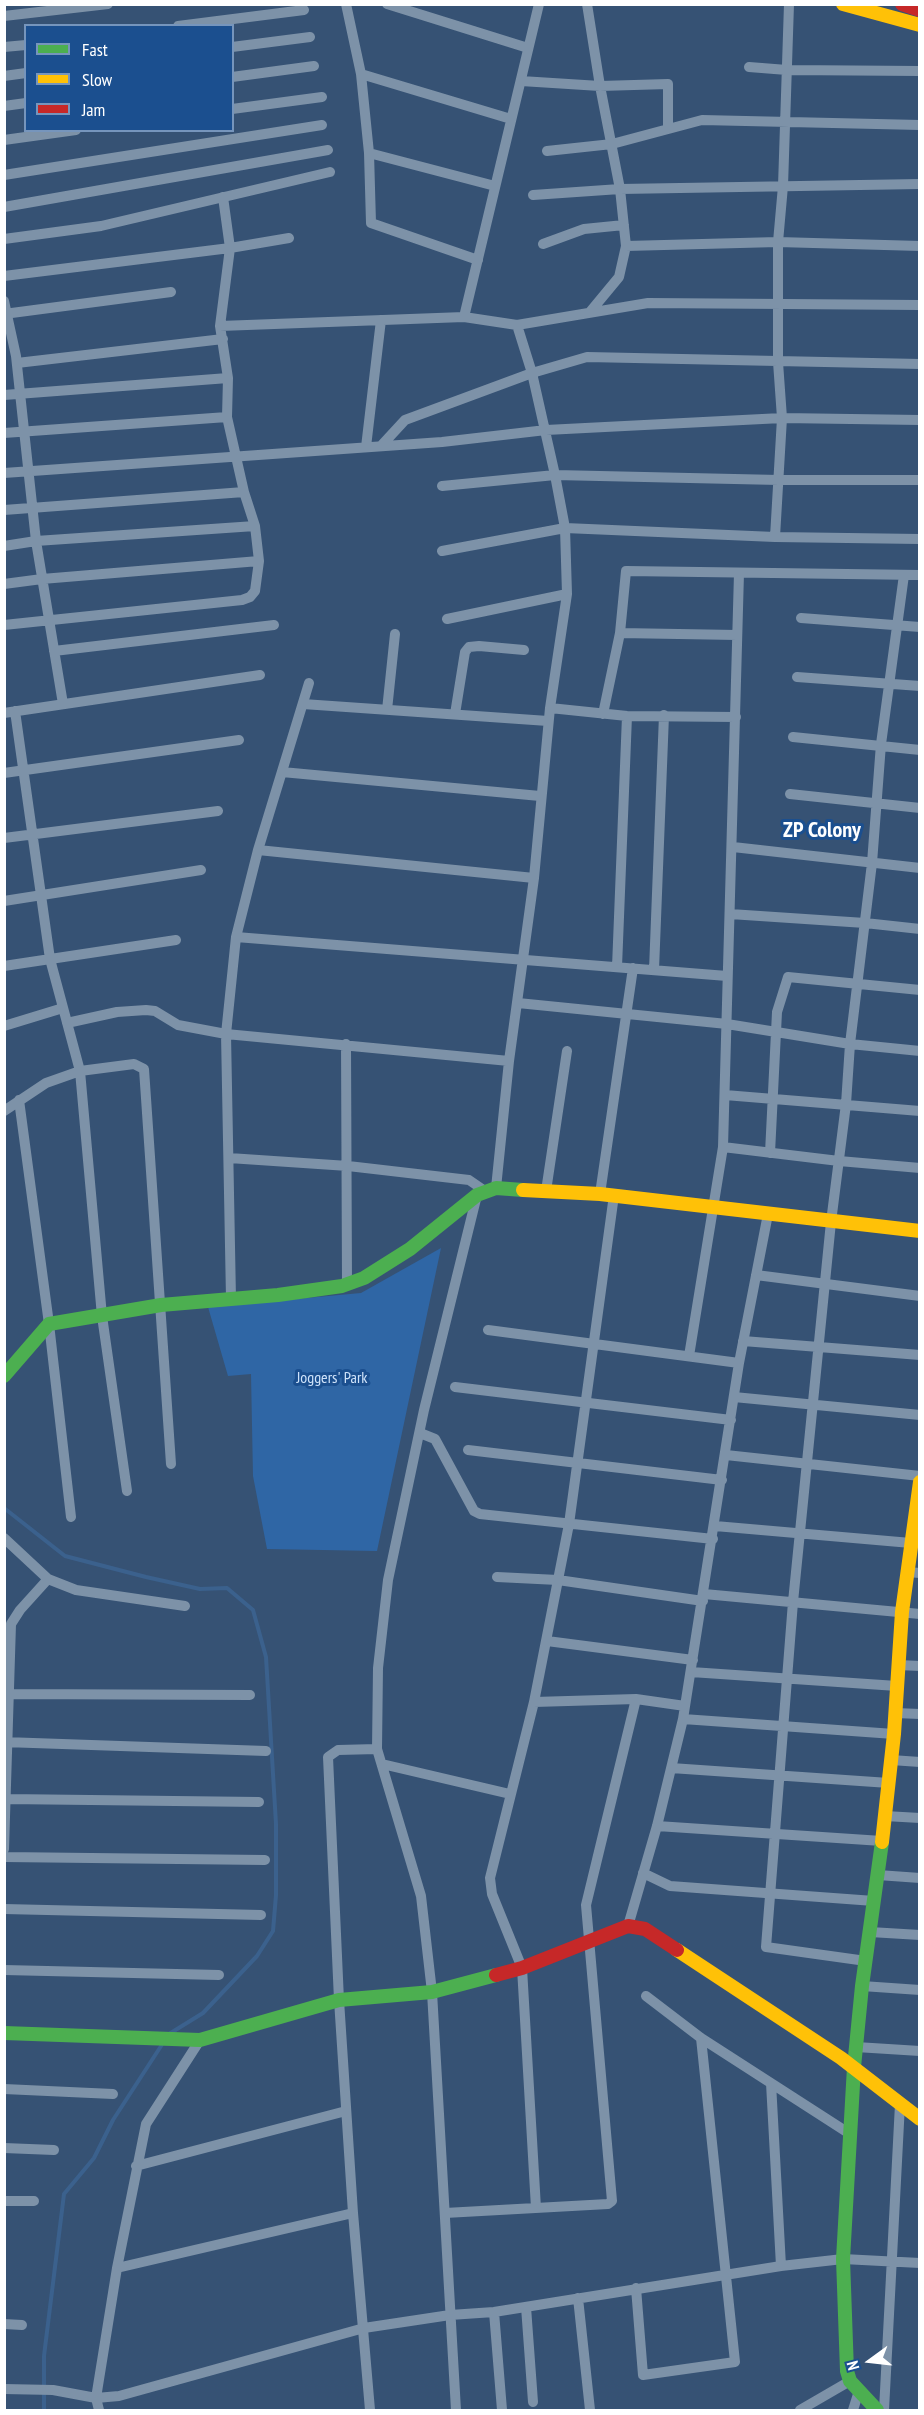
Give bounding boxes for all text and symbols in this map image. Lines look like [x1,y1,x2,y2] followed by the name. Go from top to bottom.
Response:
[24,24,234,132] legend
[82,38,108,61] text: Fast
[82,68,112,91] text: Slow
[82,98,105,121] text: Jam
[783,818,861,844] district label: ZP Colony
[296,1368,368,1388] park label: Joggers' Park
[840,2331,900,2391] north arrow
[842,2359,863,2372] text: N

